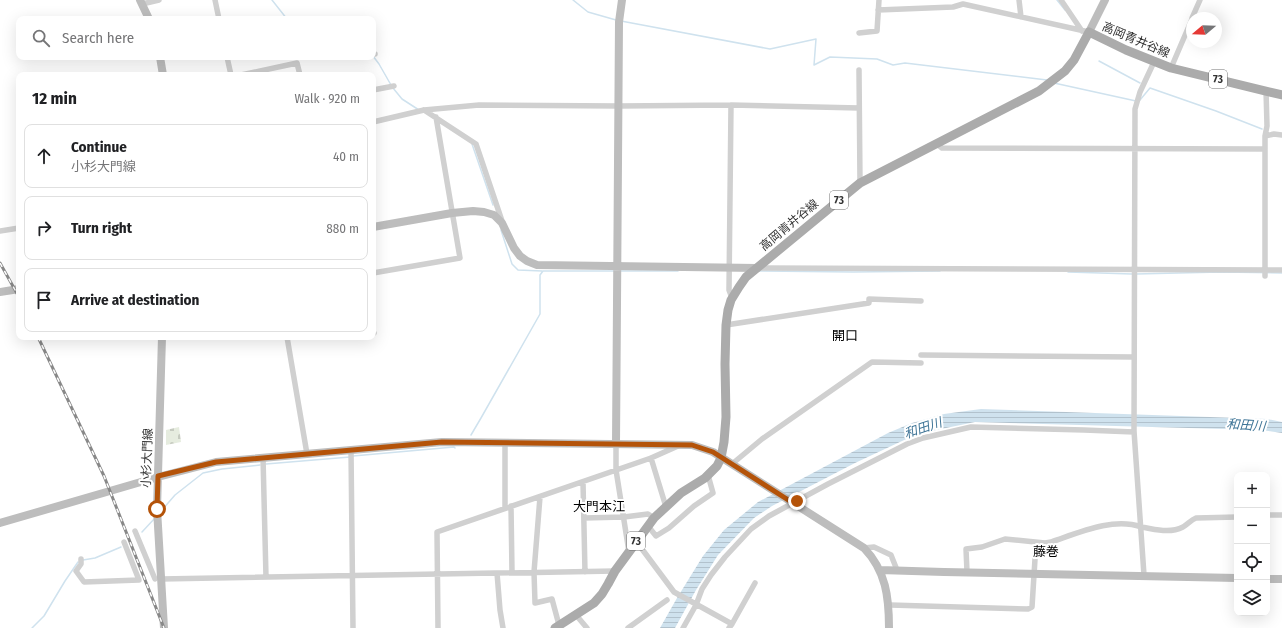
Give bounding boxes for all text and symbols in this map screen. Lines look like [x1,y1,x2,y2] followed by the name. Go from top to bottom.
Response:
[1186,12,1222,48] north arrow
[16,16,376,60] search box
[1100,19,1172,61] street label: 高岡青井谷線
[30,27,52,49] icon: search
[62,29,134,47] text: Search here
[1209,70,1227,88] road number: 73
[32,88,77,109] text: 12 min
[294,91,360,106] text: Walk · 920 m
[71,138,127,156] text: Continue
[33,145,55,167] icon: ahead
[333,149,359,164] text: 40 m
[71,159,136,174] text: 小杉大門線
[830,191,848,209] road number: 73
[757,196,821,254] street label: 高岡青井谷線
[33,217,55,239] icon: right
[71,219,132,237] text: Turn right
[326,221,359,236] text: 880 m
[33,289,55,311] icon: arrive
[71,291,199,309] text: Arrive at destination
[832,328,858,343] district label: 開口
[902,414,946,441] water label: 和田川
[1226,416,1268,434] water label: 和田川
[139,428,155,488] street label: 小杉大門線
[1234,472,1270,616] map controls
[1234,472,1270,508] button: +
[788,492,806,510] route end
[573,499,625,514] district label: 大門本江
[148,500,166,518] route start
[1234,508,1270,544] button: −
[627,532,645,550] road number: 73
[1033,544,1059,559] district label: 藤巻
[1234,544,1270,580] button: locate
[1234,580,1270,616] button: layers

